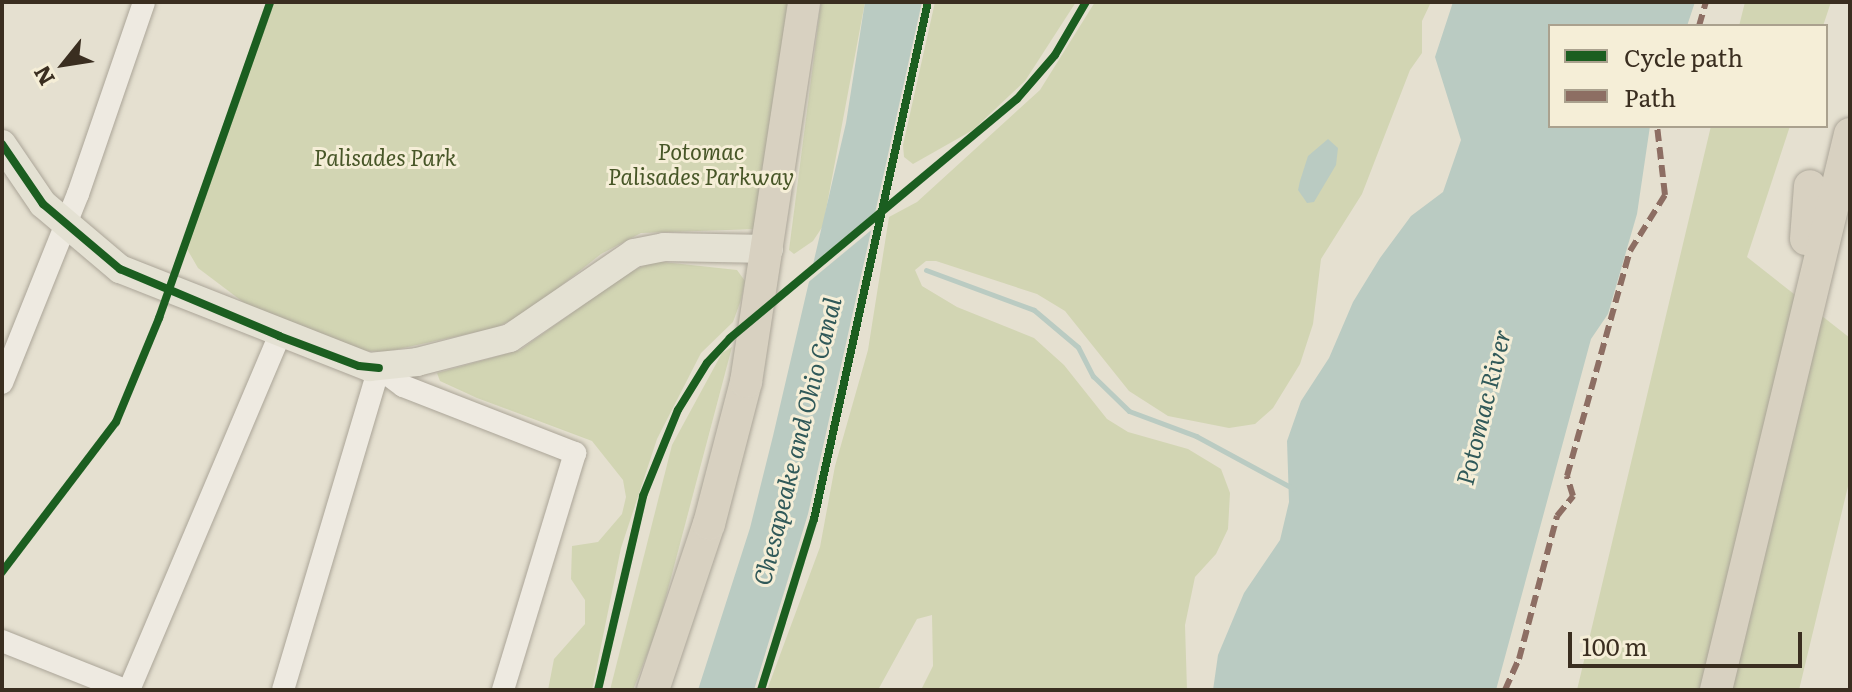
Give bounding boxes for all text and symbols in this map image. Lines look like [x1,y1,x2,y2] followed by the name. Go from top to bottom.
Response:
[24,24,104,104] north arrow
[1548,24,1828,128] legend
[1624,39,1743,74] text: Cycle path
[24,60,62,92] text: N
[1624,79,1676,114] text: Path
[608,137,794,188] park label: Potomac Palisades Parkway
[313,144,457,170] park label: Palisades Park
[746,294,846,588] water label: Chesapeake and Ohio Canal
[1449,326,1515,488] water label: Potomac River
[1572,616,1806,666] scale bar
[1582,628,1648,663] text: 100 m

